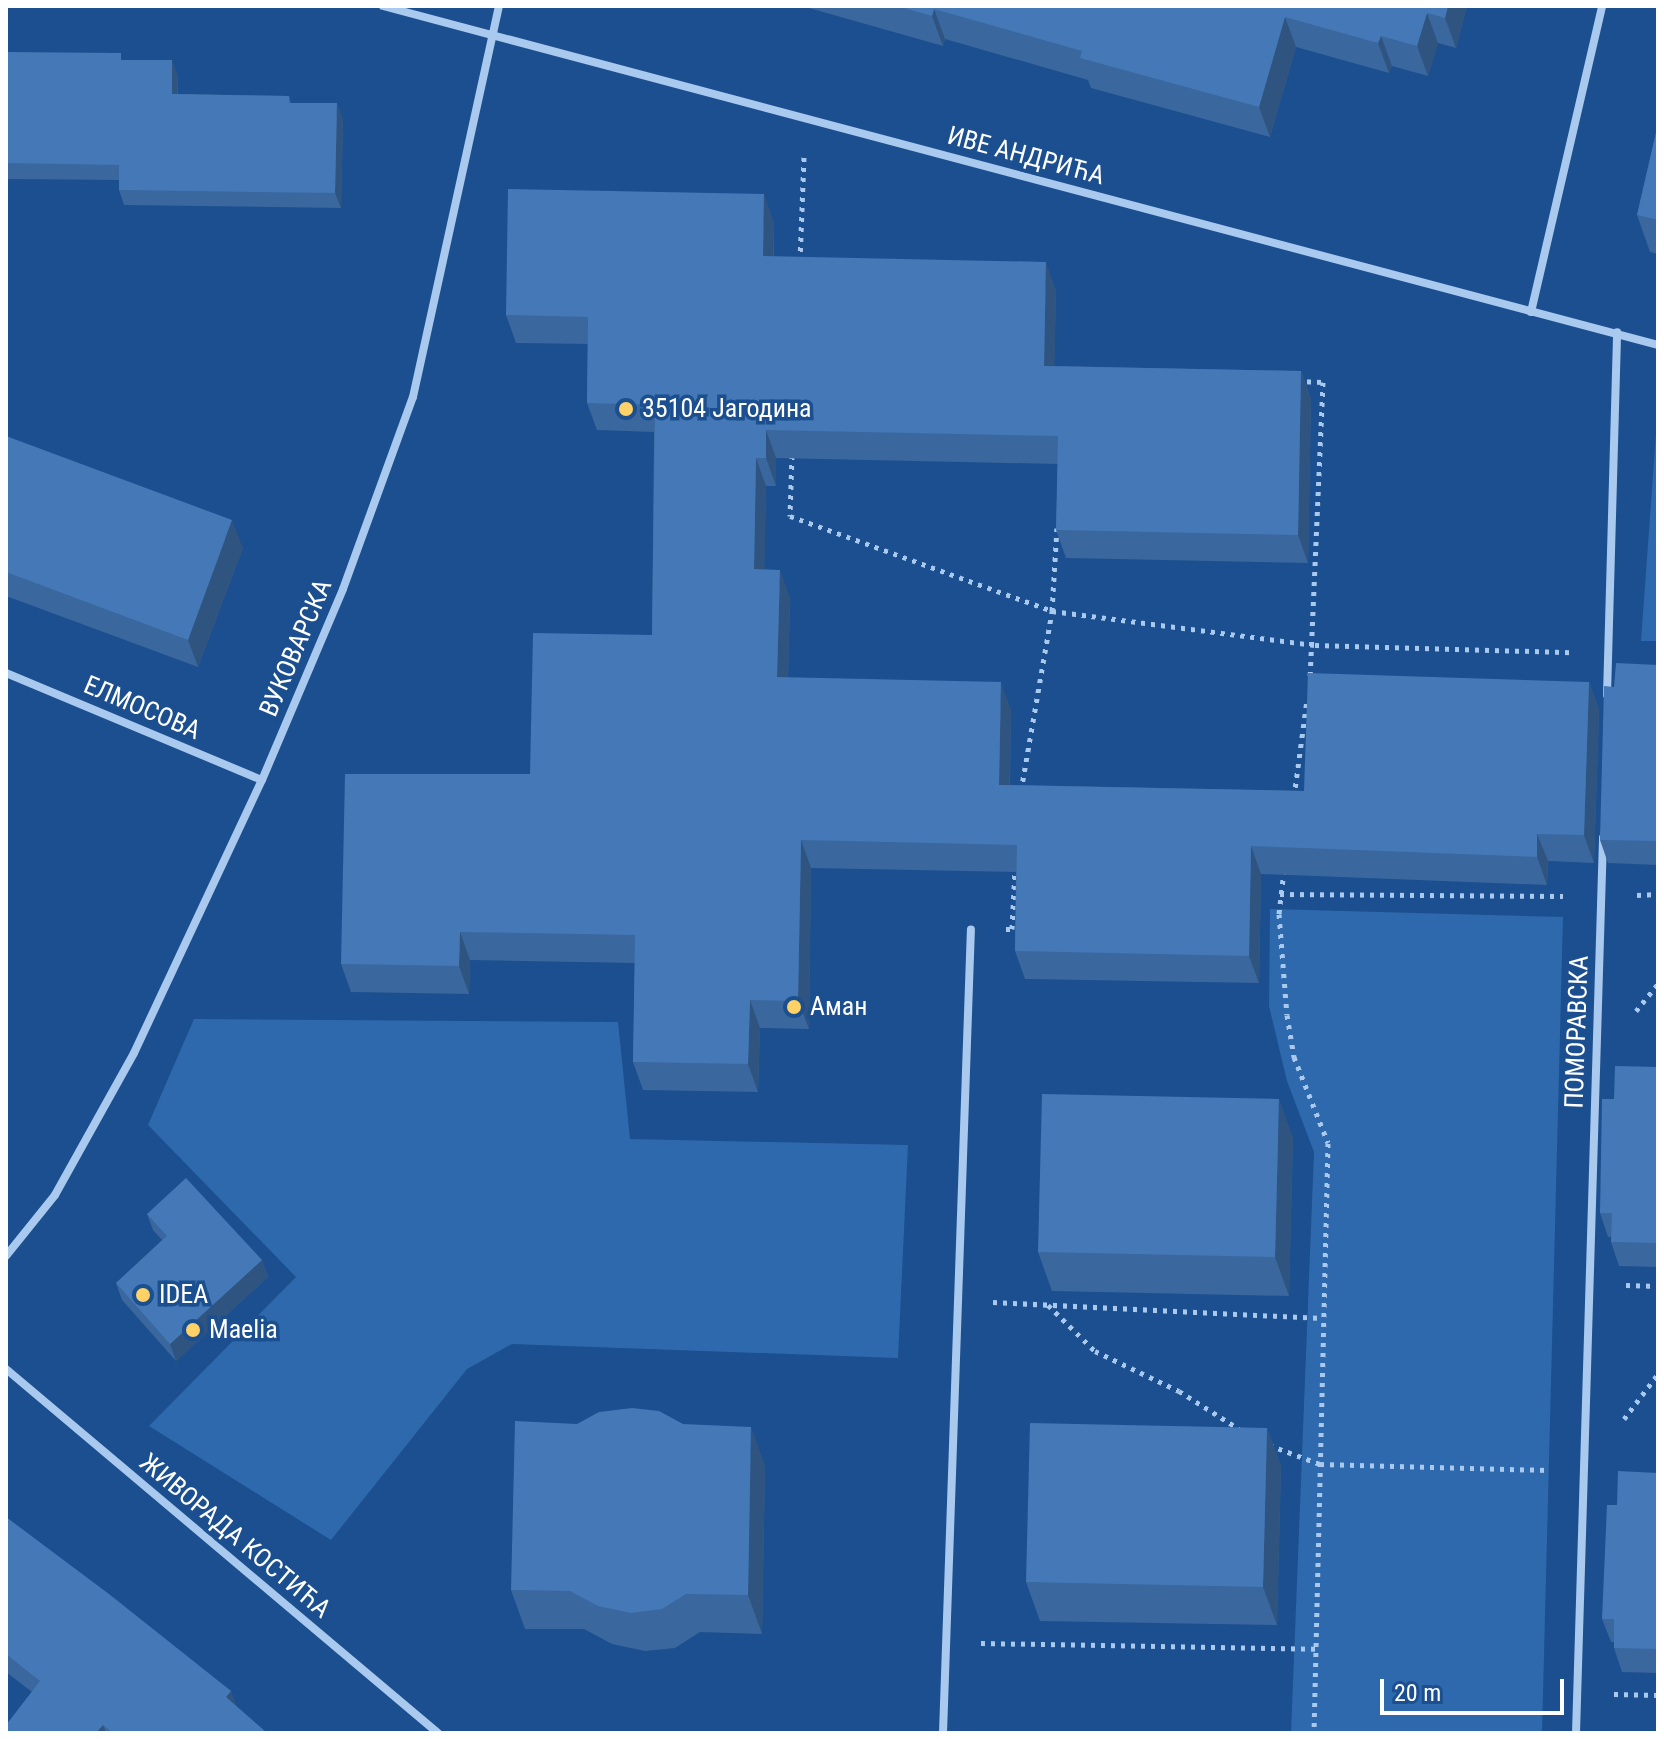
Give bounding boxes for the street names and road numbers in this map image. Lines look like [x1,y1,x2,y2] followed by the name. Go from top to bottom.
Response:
[944,120,1108,192] street label: ИВЕ АНДРИЋА
[253,575,339,721] street label: ВУКОВАРСКА
[79,669,205,747] street label: ЕЛМОСОВА
[1559,955,1595,1109] street label: ПОМОРАВСКА
[133,1447,337,1625] street label: ЖИВОРАДА КОСТИЋА

